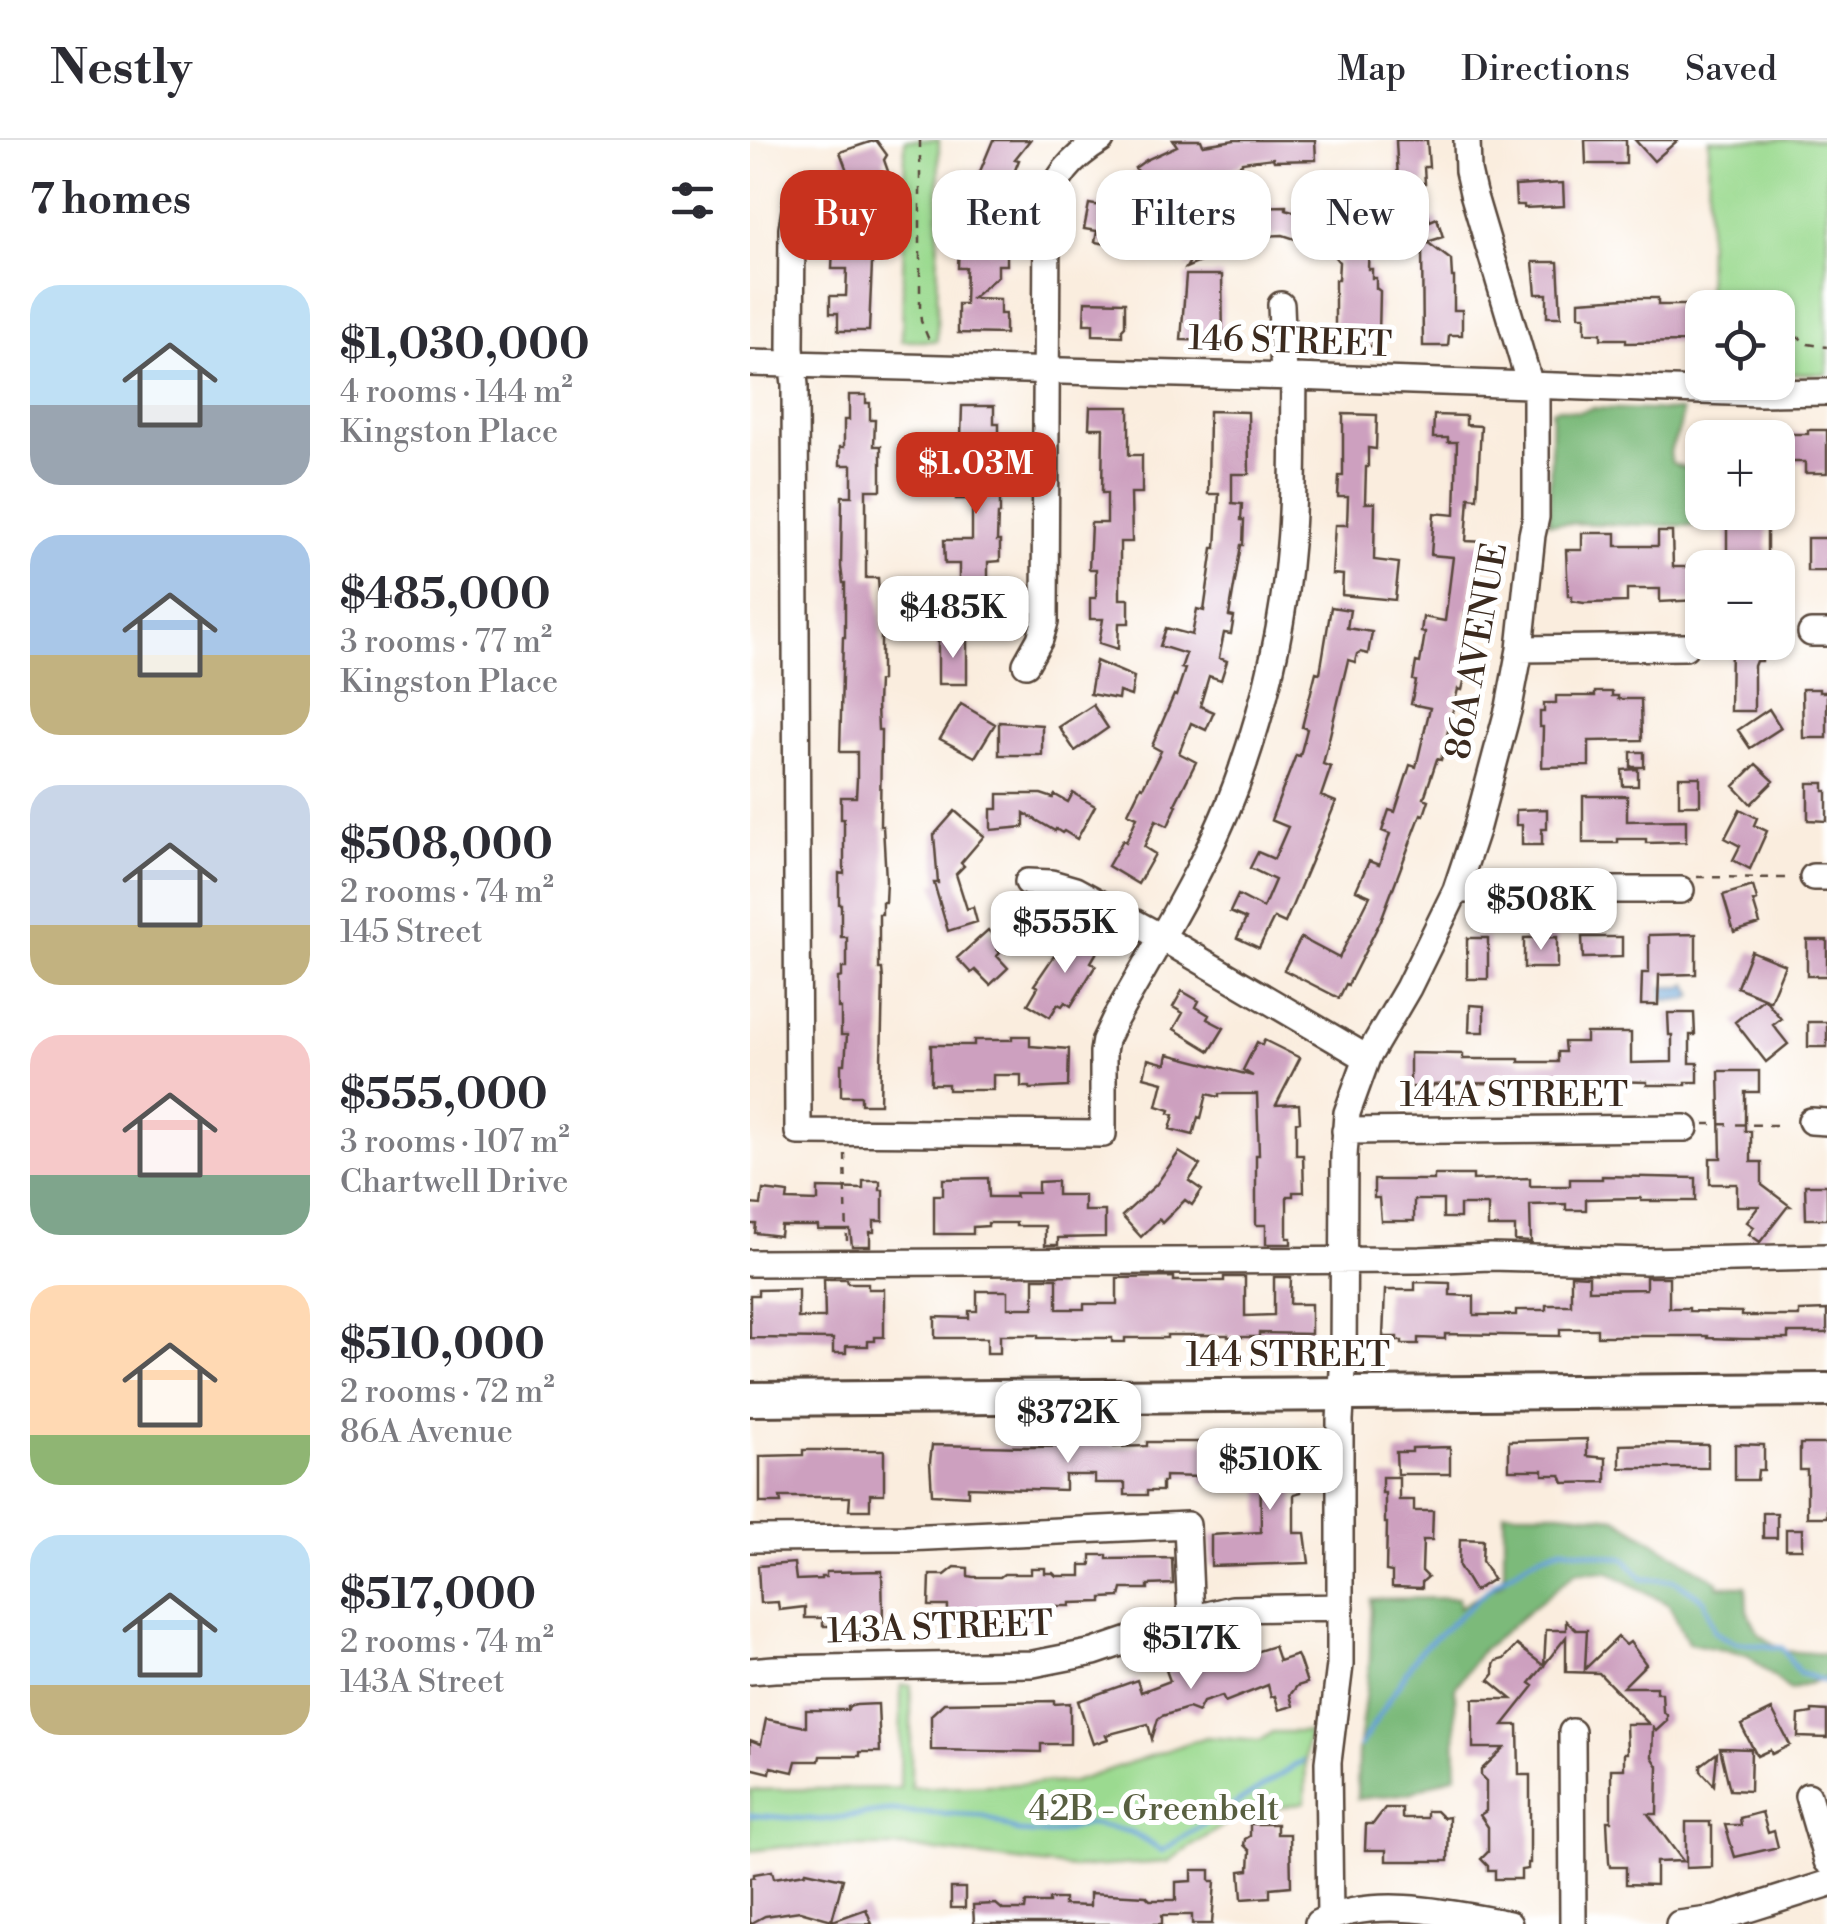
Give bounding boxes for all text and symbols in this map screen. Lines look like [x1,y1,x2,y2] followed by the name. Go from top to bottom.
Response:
[50,39,192,99] text: Nestly
[1337,48,1406,91] text: Map
[1461,48,1630,91] text: Directions
[1685,48,1777,91] text: Saved
[780,170,912,260] chip: Buy
[932,170,1076,260] chip: Rent
[1096,170,1271,260] chip: Filters
[1291,170,1429,260] chip: New
[665,173,720,228] icon: filters
[30,174,191,227] text: 7 homes
[1685,290,1795,660] map controls
[1685,290,1795,400] button: locate
[1187,317,1393,367] street label: 146 STREET
[340,319,589,372] text: $1,030,000
[110,325,230,445] icon: home
[340,372,573,412] text: 4 rooms · 144 m²
[340,412,558,452] text: Kingston Place
[1685,420,1795,530] button: +
[895,432,1057,517] pin: $1.03M
[918,444,1034,484] text: $1.03M
[1437,539,1517,763] street label: 86A AVENUE
[1685,550,1795,660] button: −
[340,569,550,622] text: $485,000
[110,575,230,695] icon: home
[883,576,1023,661] pin: $485K
[900,588,1006,628] text: $485K
[340,622,552,662] text: 3 rooms · 77 m²
[340,662,558,702] text: Kingston Place
[340,819,553,872] text: $508,000
[110,825,230,945] icon: home
[1471,868,1611,953] pin: $508K
[340,872,554,912] text: 2 rooms · 74 m²
[1487,880,1595,920] text: $508K
[995,891,1135,976] pin: $555K
[1013,903,1117,943] text: $555K
[340,912,483,952] text: 145 Street
[340,1069,548,1122] text: $555,000
[1400,1074,1628,1117] street label: 144A STREET
[110,1075,230,1195] icon: home
[340,1122,570,1162] text: 3 rooms · 107 m²
[340,1162,568,1202] text: Chartwell Drive
[340,1319,545,1372] text: $510,000
[110,1325,230,1445] icon: home
[1186,1334,1390,1377] street label: 144 STREET
[340,1372,555,1412] text: 2 rooms · 72 m²
[998,1381,1138,1466] pin: $372K
[1017,1393,1119,1433] text: $372K
[340,1412,513,1452] text: 86A Avenue
[1200,1428,1340,1513] pin: $510K
[1219,1440,1321,1480] text: $510K
[340,1569,536,1622] text: $517,000
[110,1575,230,1695] icon: home
[826,1603,1054,1653] street label: 143A STREET
[1121,1607,1261,1692] pin: $517K
[1142,1619,1240,1659] text: $517K
[340,1622,554,1662] text: 2 rooms · 74 m²
[340,1662,505,1702] text: 143A Street
[1029,1788,1279,1831] park label: 42B - Greenbelt

